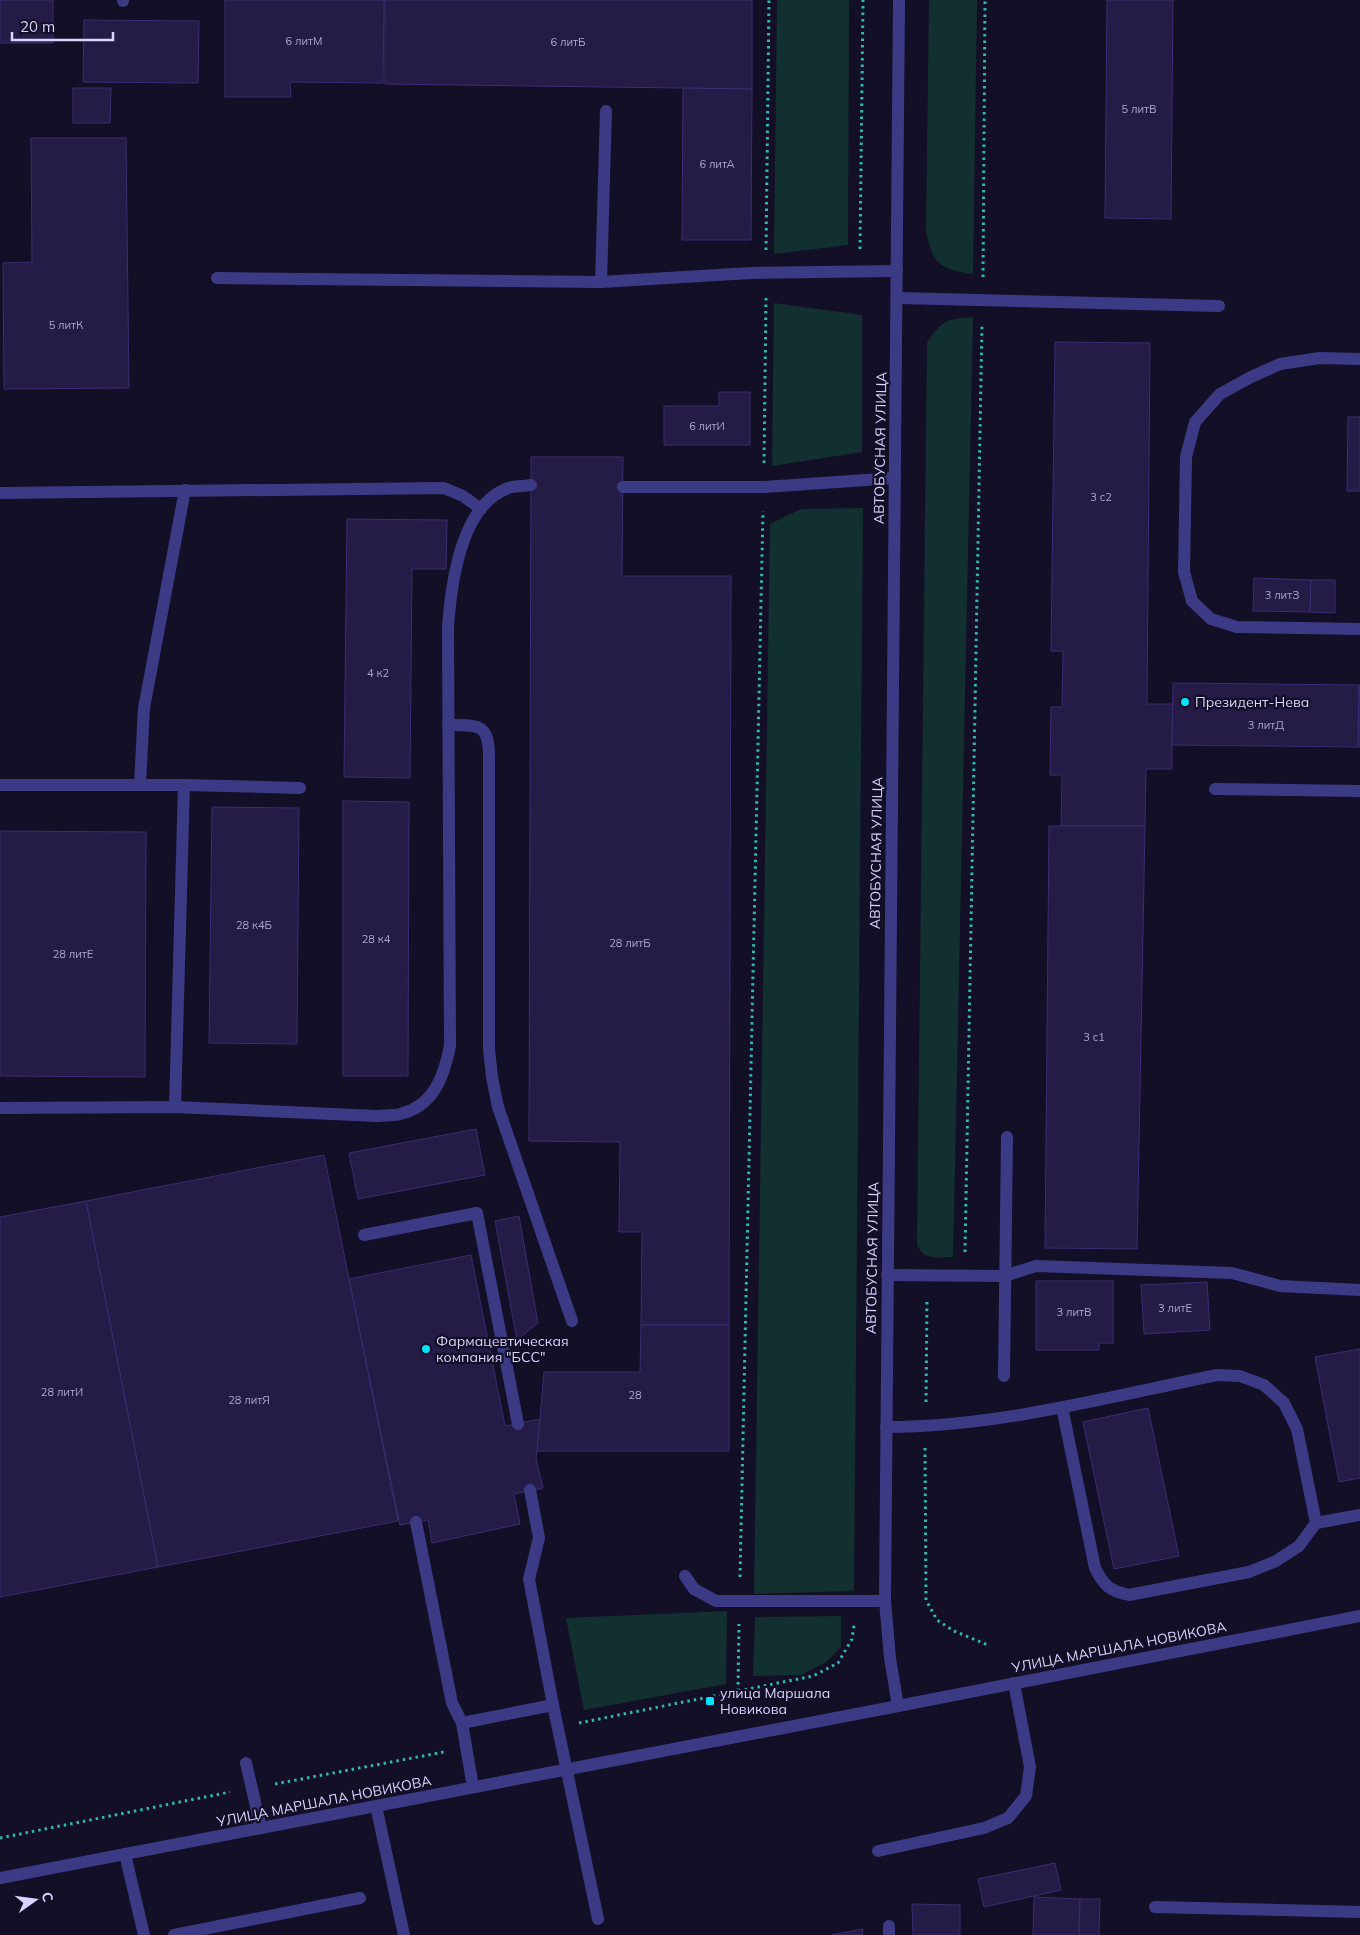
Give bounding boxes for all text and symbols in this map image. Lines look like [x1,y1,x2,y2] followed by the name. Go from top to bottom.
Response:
[12,10,114,42] scale bar
[20,17,55,36] text: 20 m
[286,34,322,48] house number: 6 литМ
[551,35,585,49] house number: 6 литБ
[1122,102,1156,116] house number: 5 литВ
[699,157,735,171] house number: 6 литА
[49,318,84,332] house number: 5 литК
[870,371,890,524] street label: АВТОБУСНАЯ УЛИЦА
[689,419,725,433] house number: 6 литИ
[1090,490,1112,504] house number: 3 с2
[1265,588,1299,602] house number: 3 литЗ
[367,666,389,680] house number: 4 к2
[1195,693,1309,711] place label: Президент-Нева
[1179,696,1191,708] marker: Президент-Нева
[1248,718,1284,732] house number: 3 литД
[866,776,886,929] street label: АВТОБУСНАЯ УЛИЦА
[236,918,272,932] house number: 28 к4Б
[362,932,391,946] house number: 28 к4
[609,936,651,950] house number: 28 литБ
[53,947,93,961] house number: 28 литЕ
[1083,1030,1105,1044] house number: 3 с1
[862,1181,882,1334] street label: АВТОБУСНАЯ УЛИЦА
[1158,1301,1192,1315] house number: 3 литЕ
[1057,1305,1091,1319] house number: 3 литВ
[436,1332,569,1366] place label: Фармацевтическая компания "БСС"
[420,1343,432,1355] marker: Фармацевтическая компания "БСС"
[41,1385,83,1399] house number: 28 литИ
[628,1388,642,1402] house number: 28
[228,1393,270,1407] house number: 28 литЯ
[1009,1617,1228,1677] street label: УЛИЦА МАРШАЛА НОВИКОВА
[720,1684,830,1718] place label: улица Маршала Новикова
[704,1695,716,1707] marker: улица Маршала Новикова
[214,1771,433,1831] street label: УЛИЦА МАРШАЛА НОВИКОВА
[10,1875,60,1925] north arrow
[38,1890,58,1904] text: С

